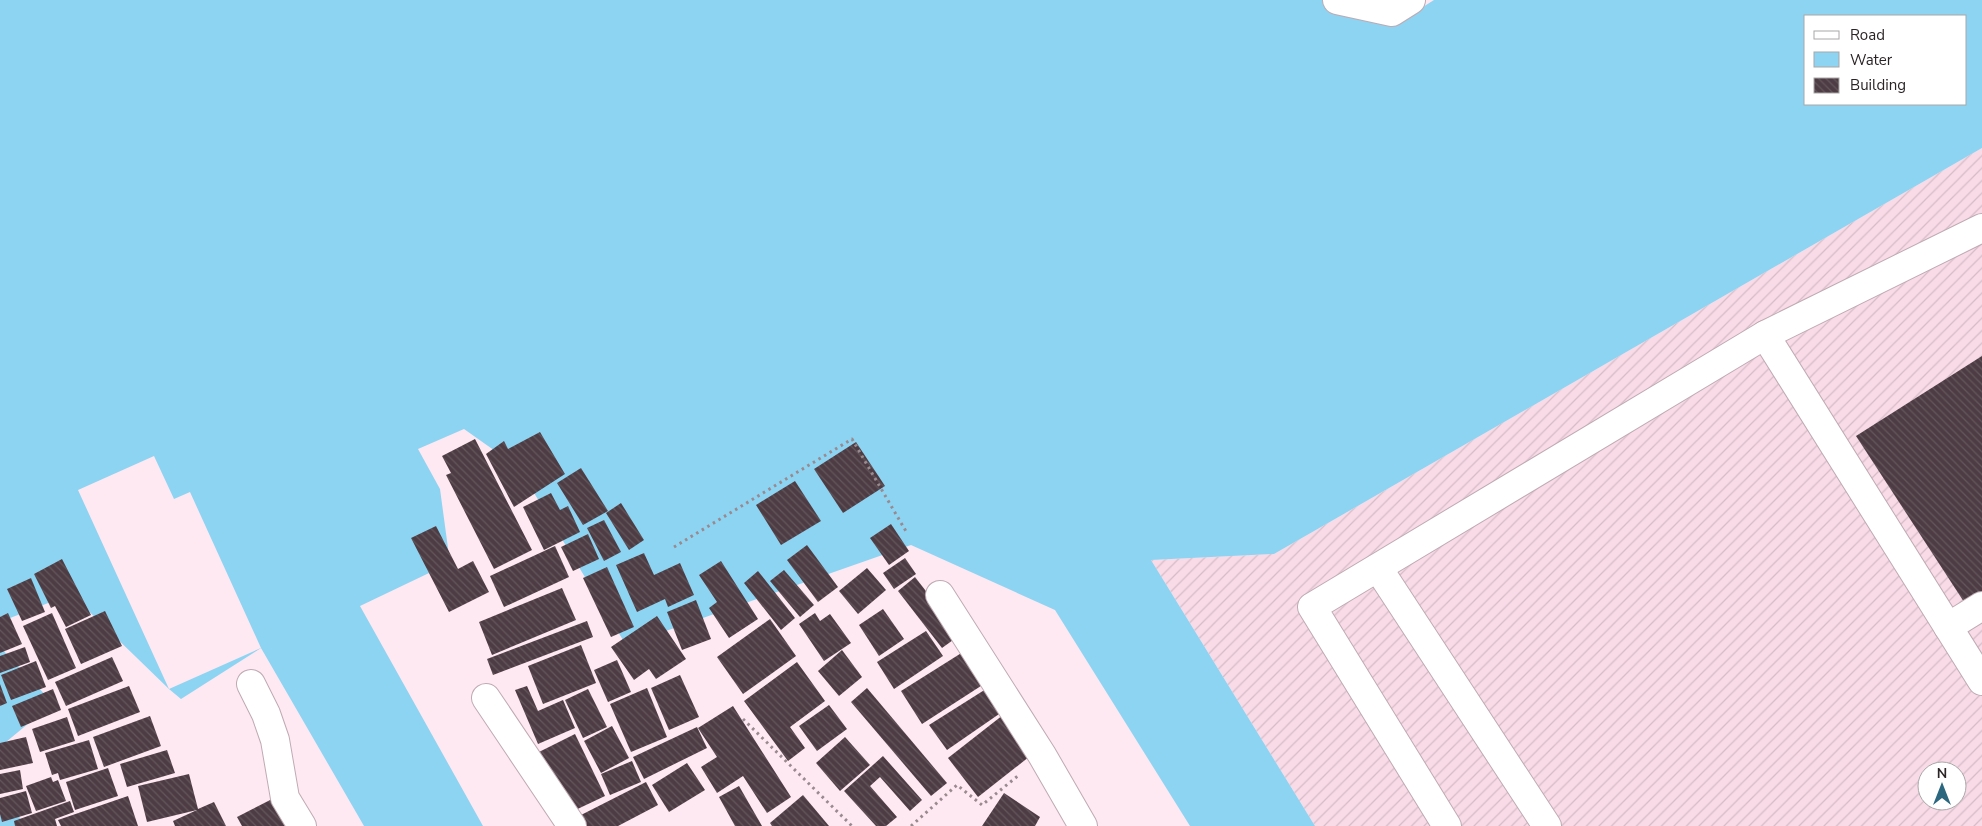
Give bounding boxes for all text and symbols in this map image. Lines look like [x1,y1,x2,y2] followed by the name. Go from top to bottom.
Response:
[1804,15,1967,105] legend
[1850,25,1885,45] text: Road
[1850,50,1893,70] text: Water
[1850,75,1906,95] text: Building
[1917,761,1967,811] north arrow
[1937,764,1947,783] text: N

